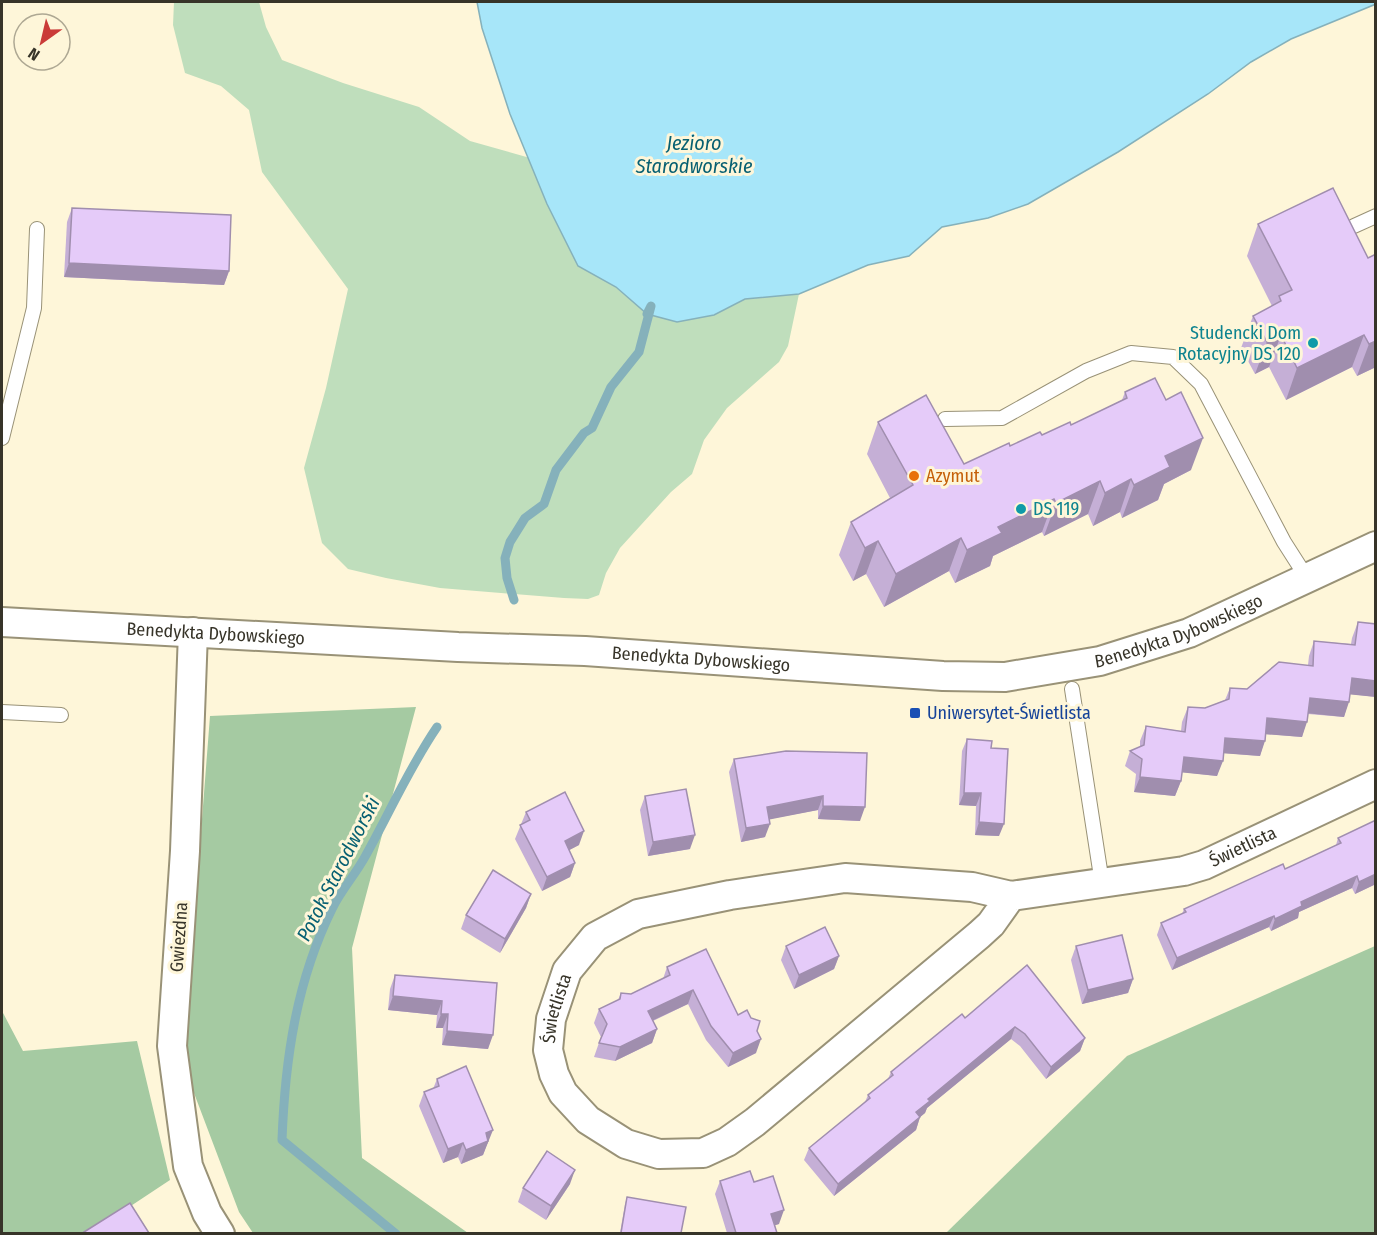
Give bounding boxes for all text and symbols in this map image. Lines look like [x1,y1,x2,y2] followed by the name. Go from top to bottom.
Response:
[12,12,72,72] north arrow
[25,43,43,65] text: N
[635,131,753,178] water label: Jezioro Starodworskie
[1178,322,1301,365] place label: Studencki Dom Rotacyjny DS 120
[1306,336,1320,350] marker: Studencki Dom Rotacyjny DS 120
[926,465,980,487] place label: Azymut
[907,469,921,483] marker: Azymut
[1033,498,1079,520] place label: DS 119
[1014,502,1028,516] marker: DS 119
[1093,589,1266,673] street label: Benedykta Dybowskiego
[126,618,305,650] street label: Benedykta Dybowskiego
[611,642,791,676] street label: Benedykta Dybowskiego
[927,702,1091,724] place label: Uniwersytet-Świetlista
[908,706,922,720] marker: Uniwersytet-Świetlista
[291,793,385,945] water label: Potok Starodworski
[1206,821,1280,872] street label: Świetlista
[166,901,192,973] street label: Gwiezdna
[538,970,576,1044] street label: Świetlista

